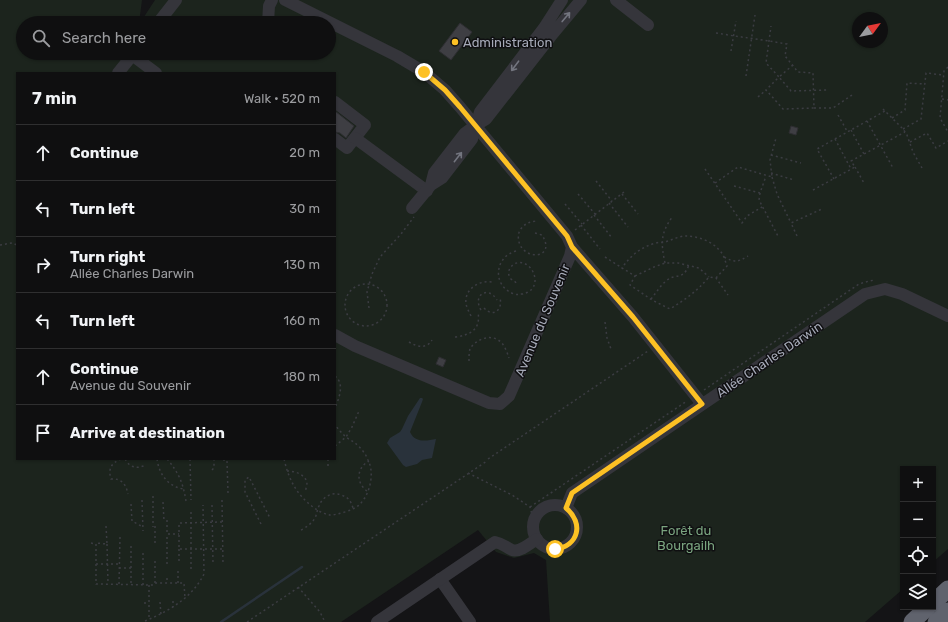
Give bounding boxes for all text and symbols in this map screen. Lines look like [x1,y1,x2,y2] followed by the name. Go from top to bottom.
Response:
[562,12,571,23] one-way arrow
[852,12,888,48] north arrow
[16,16,336,60] search box
[30,27,52,49] icon: search
[62,29,146,47] text: Search here
[463,35,552,50] place label: Administration
[450,37,460,47] marker: Administration
[511,60,519,71] one-way arrow
[415,63,433,81] route end
[32,88,77,108] text: 7 min
[244,91,320,106] text: Walk · 520 m
[32,142,54,164] icon: ahead
[70,144,139,162] text: Continue
[289,145,320,160] text: 20 m
[454,152,462,163] one-way arrow
[32,198,54,220] icon: left
[70,200,135,218] text: Turn left
[289,201,320,216] text: 30 m
[70,248,145,266] text: Turn right
[32,254,54,276] icon: right
[284,257,320,272] text: 130 m
[512,262,573,379] street label: Avenue du Souvenir
[70,266,194,281] text: Allée Charles Darwin
[32,310,54,332] icon: left
[70,312,135,330] text: Turn left
[284,313,320,328] text: 160 m
[714,318,825,400] street label: Allée Charles Darwin
[70,360,139,378] text: Continue
[32,366,54,388] icon: ahead
[283,369,320,384] text: 180 m
[70,378,191,393] text: Avenue du Souvenir
[32,422,54,444] icon: arrive
[70,424,225,442] text: Arrive at destination
[900,466,936,610] map controls
[900,466,936,502] button: +
[900,502,936,538] button: −
[657,523,715,554] park label: Forêt du Bourgailh
[900,538,936,574] button: locate
[546,540,564,558] route start
[900,574,936,610] button: layers

